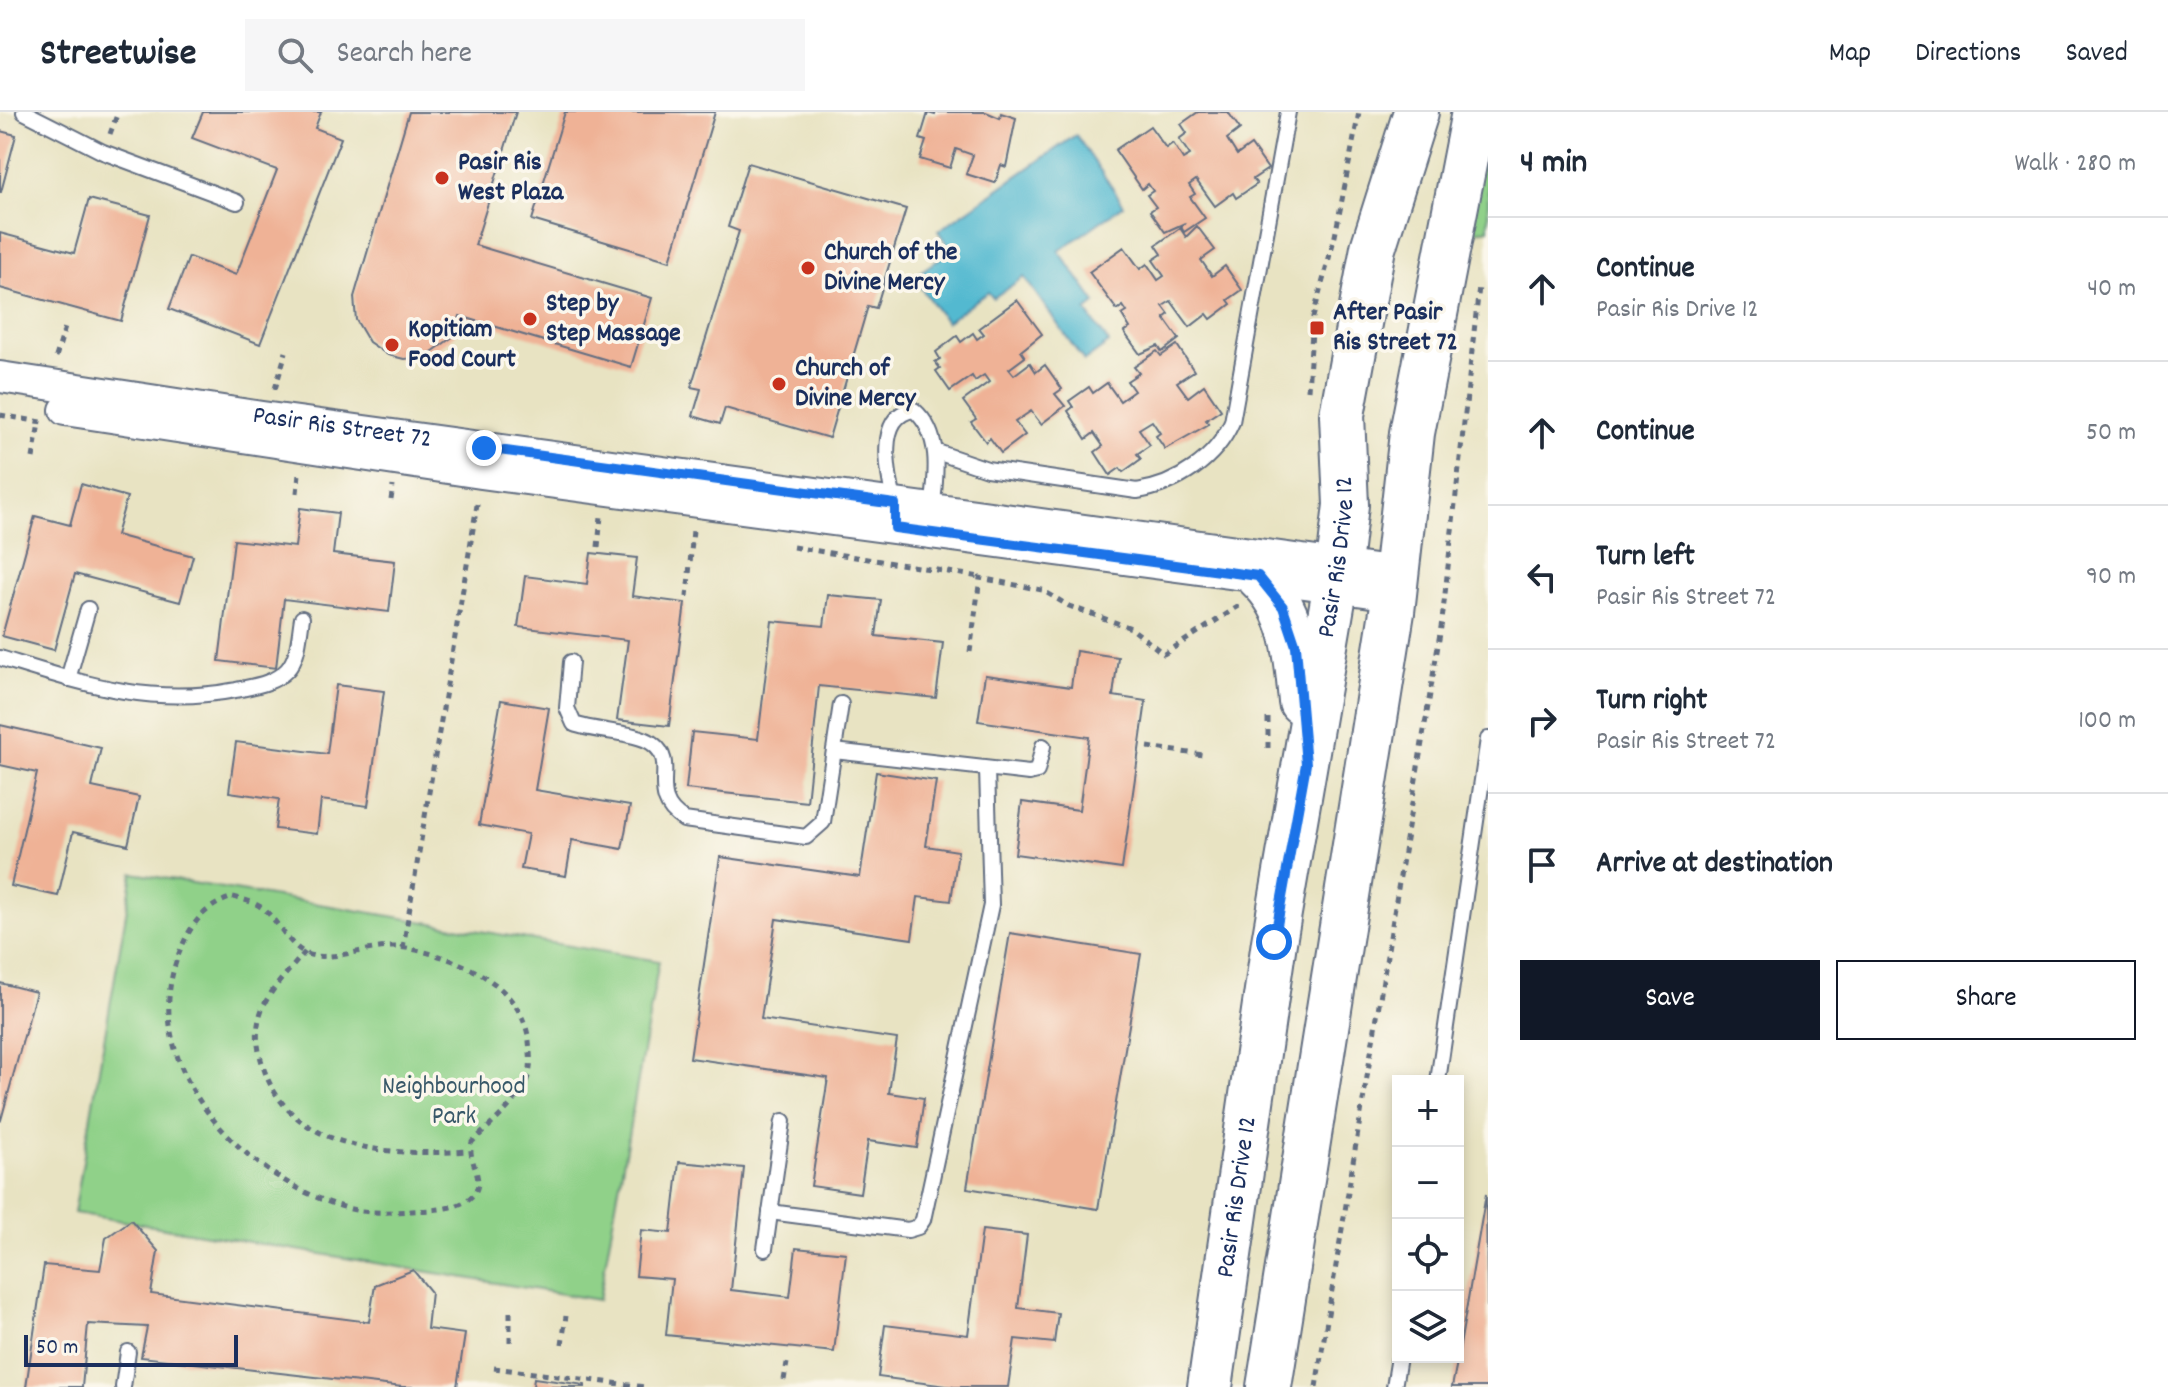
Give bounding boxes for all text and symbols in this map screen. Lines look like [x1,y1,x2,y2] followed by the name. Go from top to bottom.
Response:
[245,19,805,91] search box
[40,28,197,83] text: Streetwise
[273,33,317,77] icon: search
[337,34,472,77] text: Search here
[1829,35,1871,75] text: Map
[1915,35,2021,75] text: Directions
[2065,35,2128,75] text: Saved
[1520,140,1587,189] text: 4 min
[458,145,564,212] place label: Pasir Ris West Plaza
[2014,146,2136,183] text: Walk · 280 m
[433,169,451,187] marker: Pasir Ris West Plaza
[824,235,958,302] place label: Church of the Divine Mercy
[1596,249,1695,292] text: Continue
[799,259,817,277] marker: Church of the Divine Mercy
[1520,267,1564,311] icon: ahead
[2087,271,2136,308] text: 40 m
[546,286,681,353] place label: Step by Step Massage
[1596,292,1759,329] text: Pasir Ris Drive 12
[1333,295,1458,362] place label: After Pasir Ris Street 72
[521,310,539,328] marker: Step by Step Massage
[408,312,516,379] place label: Kopitiam Food Court
[1308,319,1326,337] marker: After Pasir Ris Street 72
[383,336,401,354] marker: Kopitiam Food Court
[795,351,917,418] place label: Church of Divine Mercy
[770,375,788,393] marker: Church of Divine Mercy
[250,397,434,459] street label: Pasir Ris Street 72
[1520,411,1564,455] icon: ahead
[1596,412,1695,455] text: Continue
[2086,415,2136,452] text: 50 m
[466,430,502,466] route end
[1308,475,1365,641] street label: Pasir Ris Drive 12
[1596,537,1695,580] text: Turn left
[1520,555,1564,599] icon: left
[2086,559,2136,596] text: 90 m
[1596,580,1776,617] text: Pasir Ris Street 72
[1596,681,1707,724] text: Turn right
[1520,699,1564,743] icon: right
[2078,703,2136,740] text: 100 m
[1596,724,1776,761] text: Pasir Ris Street 72
[1520,843,1564,887] icon: arrive
[1596,844,1833,887] text: Arrive at destination
[1256,924,1292,960] route start
[1520,960,1820,1040] button: Save
[1836,960,2136,1040] button: Share
[382,1069,526,1136] park label: Neighbourhood Park
[1392,1075,1464,1363] map controls
[1392,1075,1464,1147] button: +
[1207,1114,1267,1280] street label: Pasir Ris Drive 12
[1392,1147,1464,1219] button: −
[1392,1219,1464,1291] button: locate
[1392,1291,1464,1363] button: layers
[24,1331,238,1367] scale bar
[36,1333,78,1364] text: 50 m

